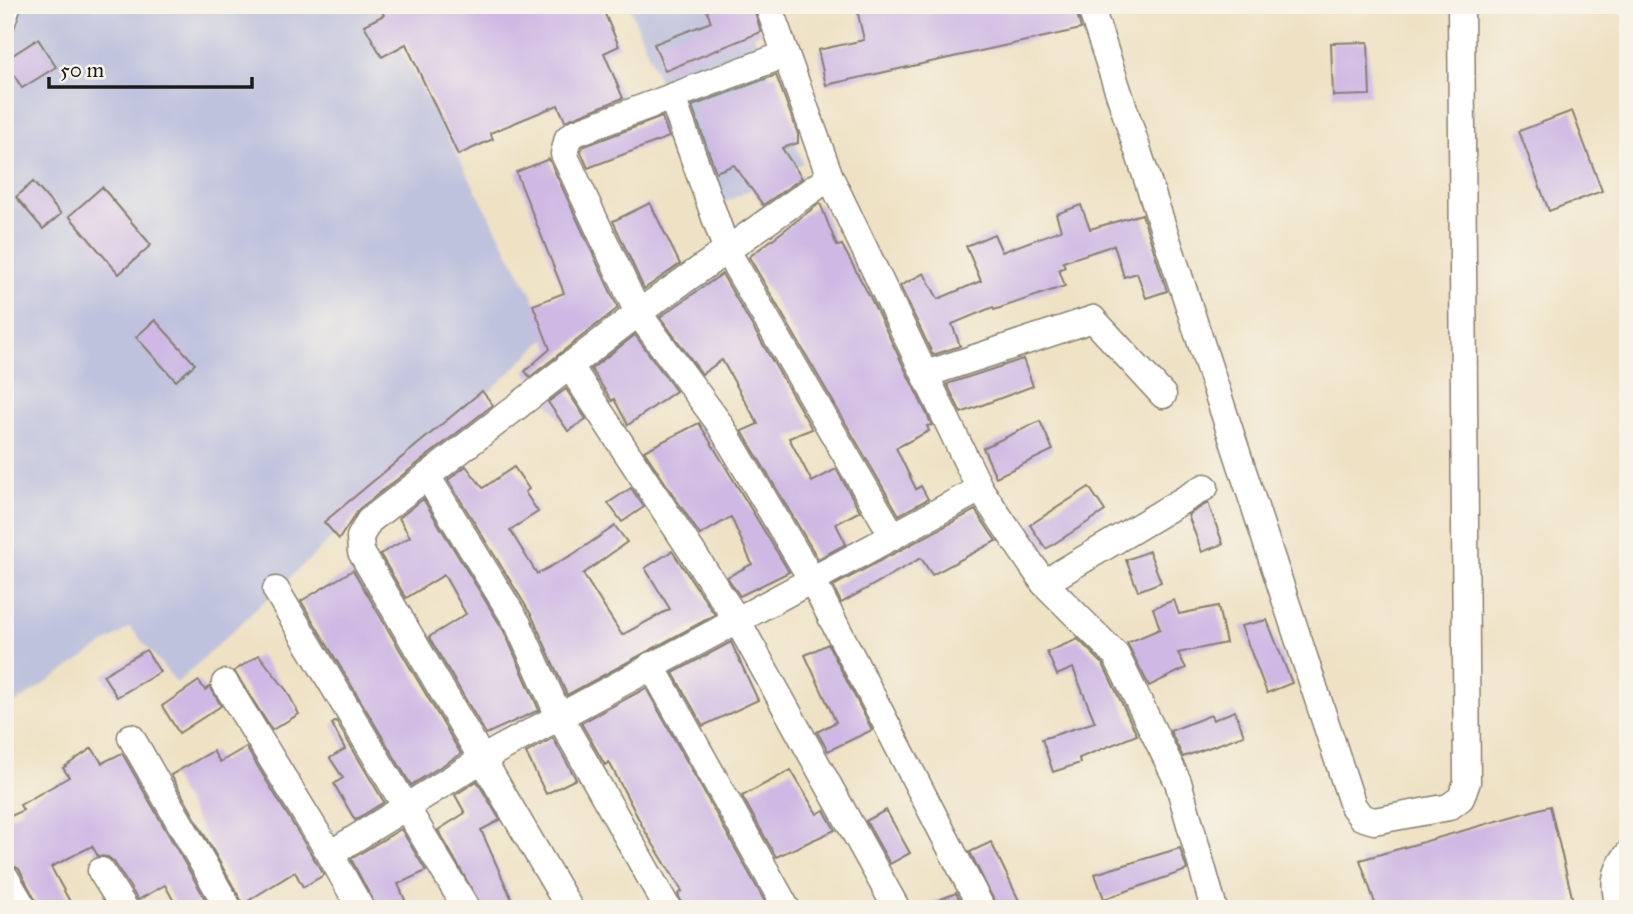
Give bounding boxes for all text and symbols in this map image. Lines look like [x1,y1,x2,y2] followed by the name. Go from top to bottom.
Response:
[49,46,252,90] scale bar
[60,57,105,83] text: 50 m

